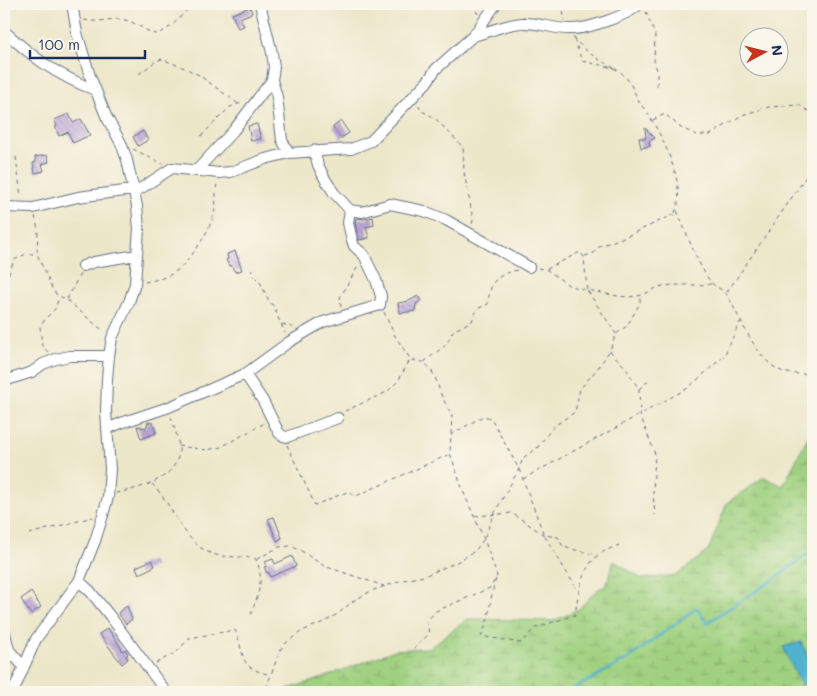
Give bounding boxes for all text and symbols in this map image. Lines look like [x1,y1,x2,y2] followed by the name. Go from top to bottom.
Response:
[30,28,145,60] scale bar
[740,28,790,78] north arrow
[38,34,80,54] text: 100 m
[767,44,787,57] text: N

